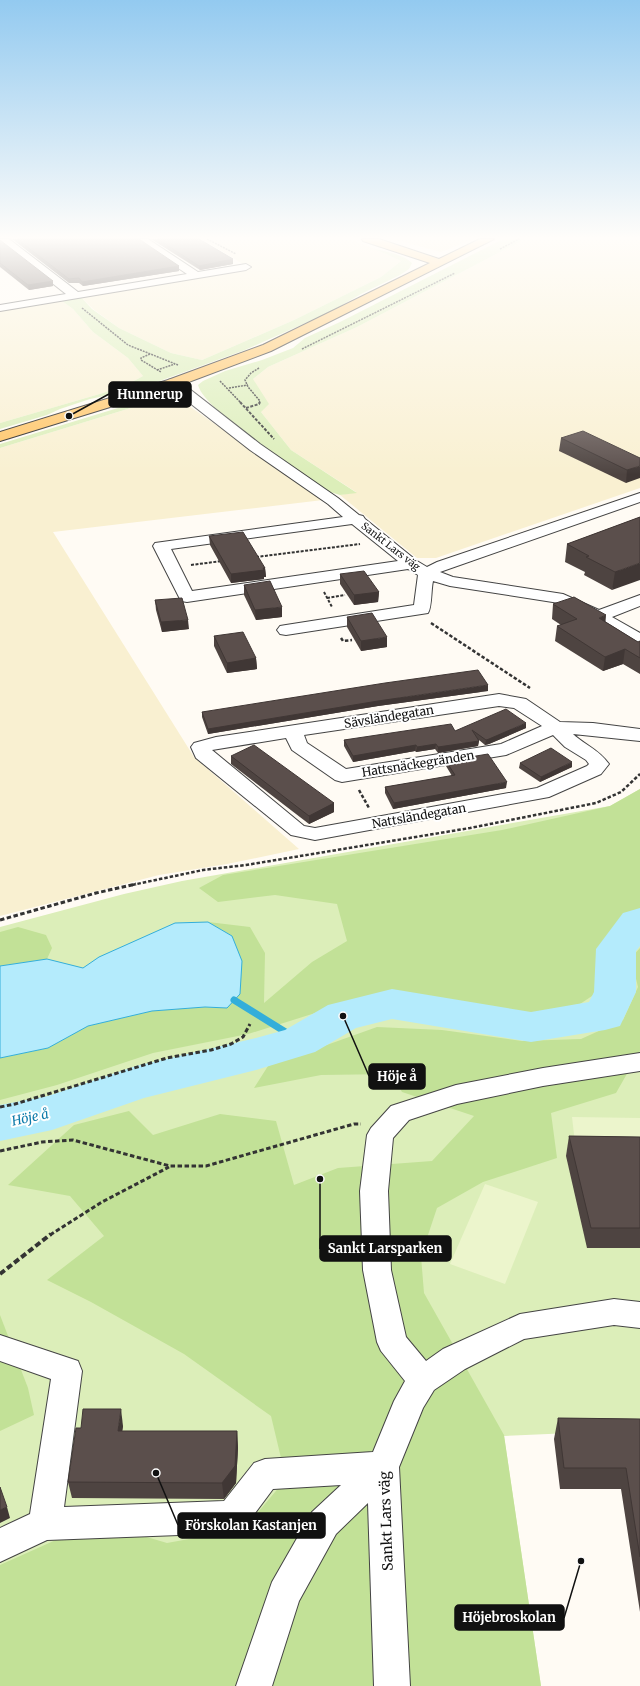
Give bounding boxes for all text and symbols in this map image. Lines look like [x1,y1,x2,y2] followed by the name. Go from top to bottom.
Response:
[109,382,191,407] callout: Hunnerup
[117,386,183,403] text: Hunnerup
[359,519,423,573] street label: Sankt Lars väg
[343,702,435,731] street label: Sävsländegatan
[361,747,475,780] street label: Hattsnäckegränden
[371,800,467,831] street label: Nattsländegatan
[369,1064,425,1089] callout: Höje å
[377,1068,417,1085] text: Höje å
[9,1105,50,1130] water label: Höje å
[320,1236,451,1261] callout: Sankt Larsparken
[328,1240,442,1257] text: Sankt Larsparken
[375,1470,397,1571] street label: Sankt Lars väg
[178,1513,325,1538] callout: Förskolan Kastanjen
[185,1517,317,1534] text: Förskolan Kastanjen
[455,1605,564,1630] callout: Höjebroskolan
[462,1609,556,1626] text: Höjebroskolan

